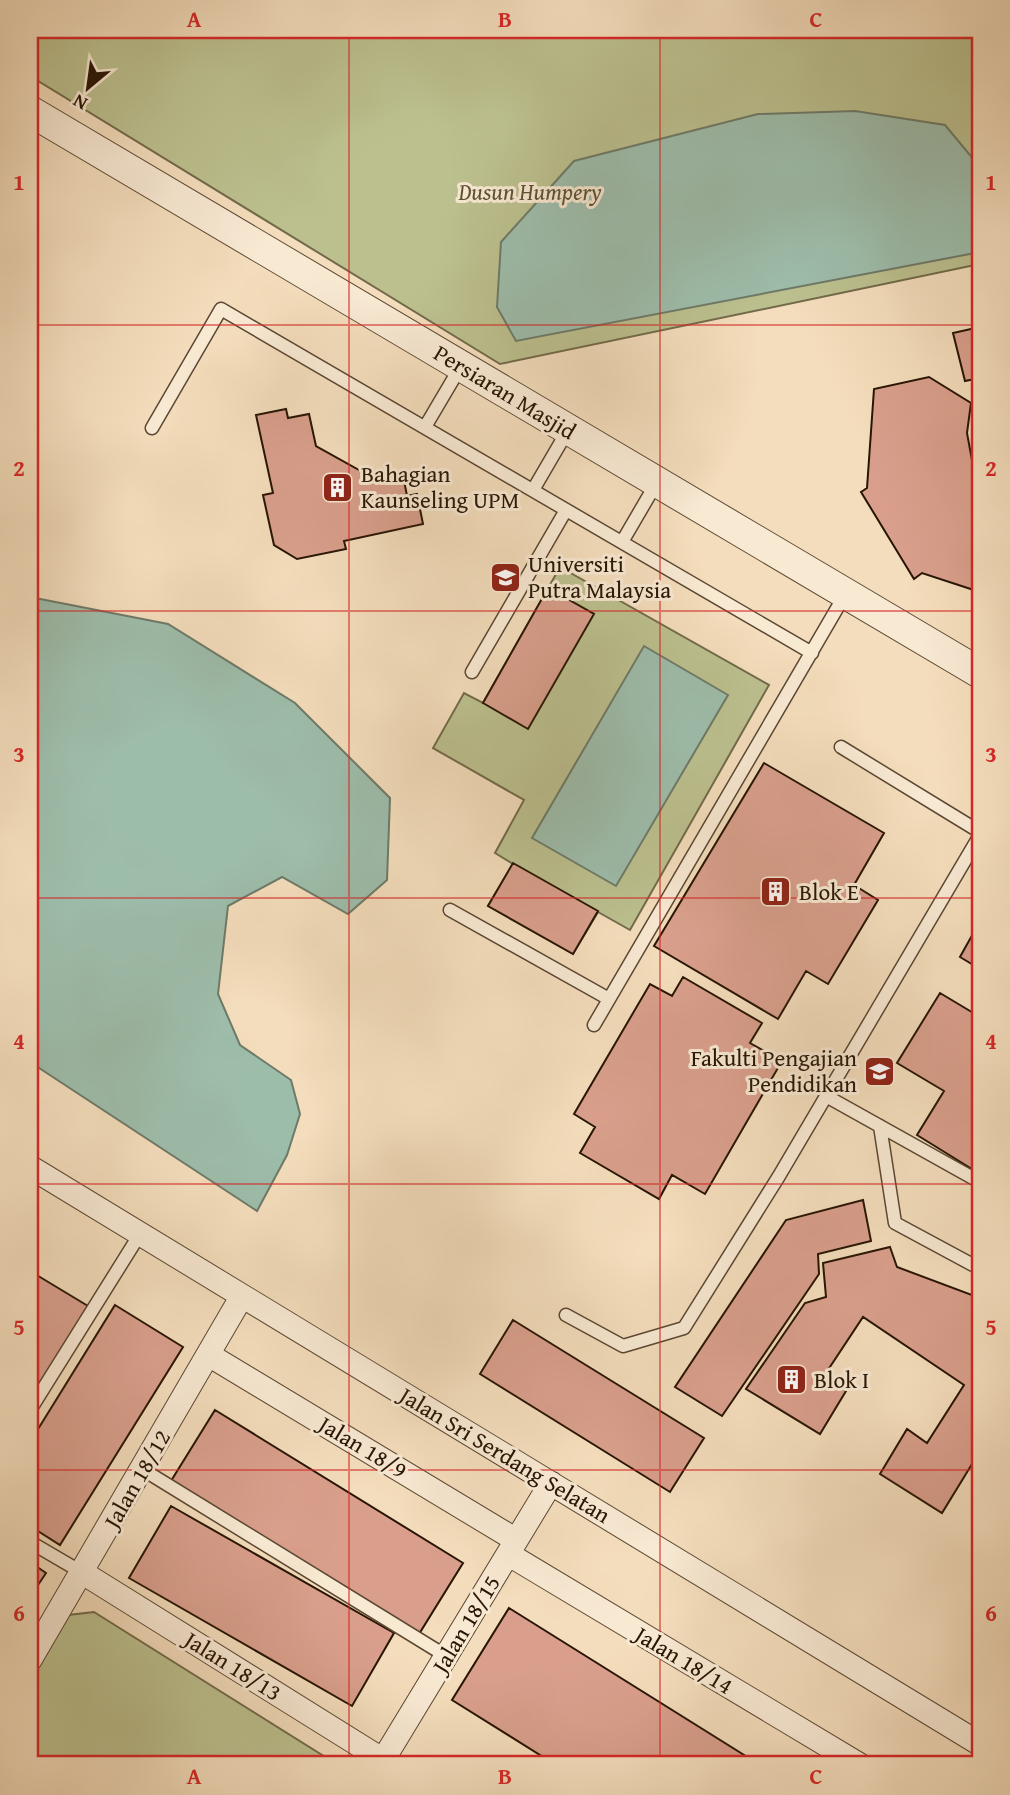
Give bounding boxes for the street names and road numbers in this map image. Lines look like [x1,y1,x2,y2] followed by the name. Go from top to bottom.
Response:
[428,336,583,448] street label: Persiaran Masjid
[391,1377,617,1531] street label: Jalan Sri Serdang Selatan
[310,1406,414,1486] street label: Jalan 18/9
[94,1423,178,1537] street label: Jalan 18/12
[422,1569,508,1681] street label: Jalan 18/15
[627,1616,739,1702] street label: Jalan 18/14
[176,1621,288,1708] street label: Jalan 18/13

